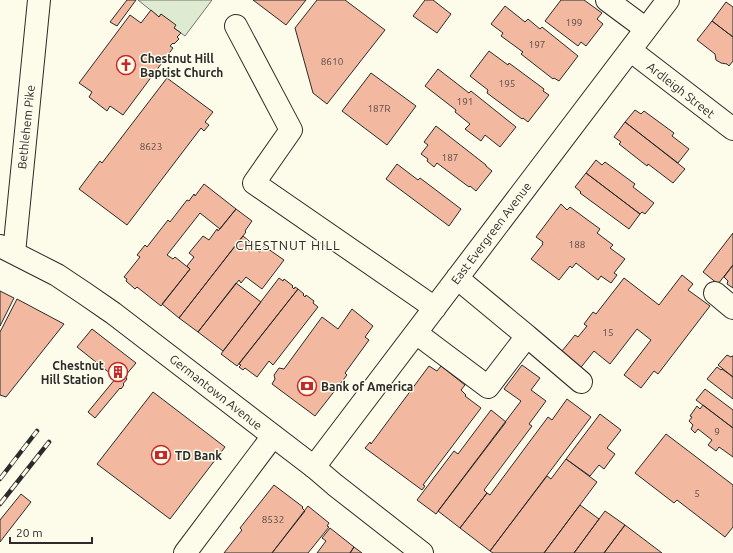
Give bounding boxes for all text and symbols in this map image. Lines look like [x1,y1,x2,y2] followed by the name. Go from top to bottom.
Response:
[566,17,582,28] house number: 199
[529,39,545,50] house number: 197
[140,52,223,79] place label: Chestnut Hill Baptist Church
[115,54,137,76] church icon: Chestnut Hill Baptist Church
[321,56,344,67] house number: 8610
[645,60,718,121] street label: Ardleigh Street
[499,78,515,89] house number: 195
[15,84,37,170] street label: Bethlehem Pike
[457,96,473,107] house number: 191
[367,103,391,114] house number: 187R
[140,141,162,152] house number: 8623
[442,152,458,163] house number: 187
[449,180,533,286] street label: East Evergreen Avenue
[235,238,341,252] district label: CHESTNUT HILL
[569,239,586,250] house number: 188
[602,327,614,338] house number: 15
[167,352,265,432] street label: Germantown Avenue
[41,359,104,386] place label: Chestnut Hill Station
[107,361,129,383] building icon: Chestnut Hill Station
[296,375,318,397] bank icon: Bank of America
[321,380,413,393] place label: Bank of America
[714,426,720,437] house number: 9
[150,444,172,466] bank icon: TD Bank
[175,449,222,462] place label: TD Bank
[694,488,700,499] house number: 5
[262,514,284,525] house number: 8532
[10,519,92,545] scale bar
[16,526,43,539] text: 20 m

